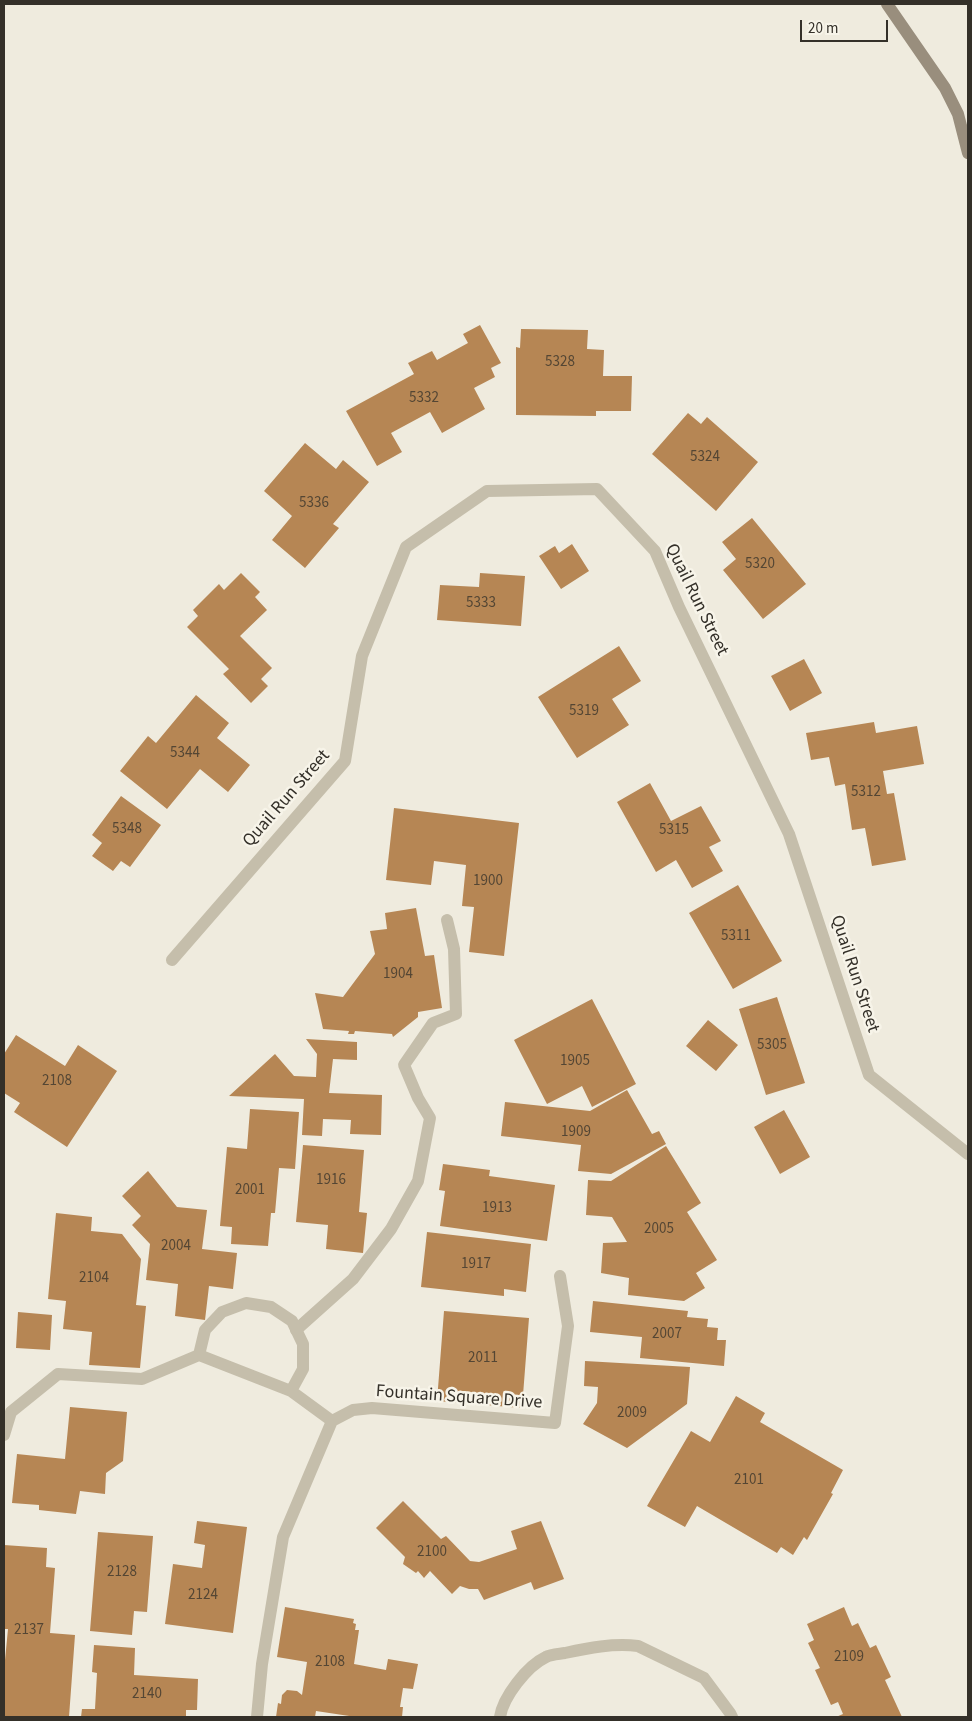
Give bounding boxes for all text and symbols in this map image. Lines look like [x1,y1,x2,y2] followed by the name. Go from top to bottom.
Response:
[802,10,890,42] scale bar
[808,18,838,39] text: 20 m
[545,354,575,372] house number: 5328
[409,390,439,408] house number: 5332
[690,449,720,467] house number: 5324
[299,495,329,513] house number: 5336
[660,540,732,660] street label: Quail Run Street
[745,556,775,574] house number: 5320
[466,595,496,613] house number: 5333
[569,703,599,721] house number: 5319
[170,745,200,763] house number: 5344
[239,746,335,852] street label: Quail Run Street
[851,784,881,802] house number: 5312
[112,821,142,839] house number: 5348
[659,822,689,840] house number: 5315
[473,873,503,891] house number: 1900
[825,913,883,1035] street label: Quail Run Street
[721,928,751,946] house number: 5311
[383,966,413,984] house number: 1904
[757,1037,787,1055] house number: 5305
[560,1053,590,1071] house number: 1905
[42,1073,72,1091] house number: 2108
[561,1124,591,1142] house number: 1909
[316,1172,346,1190] house number: 1916
[235,1182,265,1200] house number: 2001
[482,1200,512,1218] house number: 1913
[644,1221,674,1239] house number: 2005
[161,1238,191,1256] house number: 2004
[461,1256,491,1274] house number: 1917
[79,1270,109,1288] house number: 2104
[652,1326,682,1344] house number: 2007
[468,1350,498,1368] house number: 2011
[375,1381,543,1415] street label: Fountain Square Drive
[617,1405,647,1423] house number: 2009
[734,1472,764,1490] house number: 2101
[417,1544,447,1562] house number: 2100
[107,1564,137,1582] house number: 2128
[188,1587,218,1605] house number: 2124
[14,1622,44,1640] house number: 2137
[834,1649,864,1667] house number: 2109
[315,1654,345,1672] house number: 2108
[132,1686,162,1704] house number: 2140

